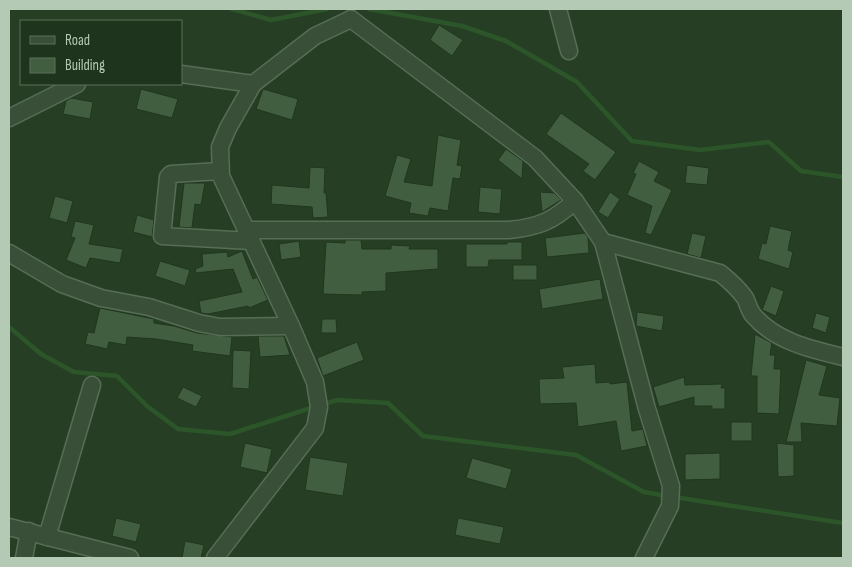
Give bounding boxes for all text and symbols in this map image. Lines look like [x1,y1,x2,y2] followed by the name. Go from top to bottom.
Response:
[20,20,182,85] legend
[65,31,90,50] text: Road
[65,56,105,75] text: Building

